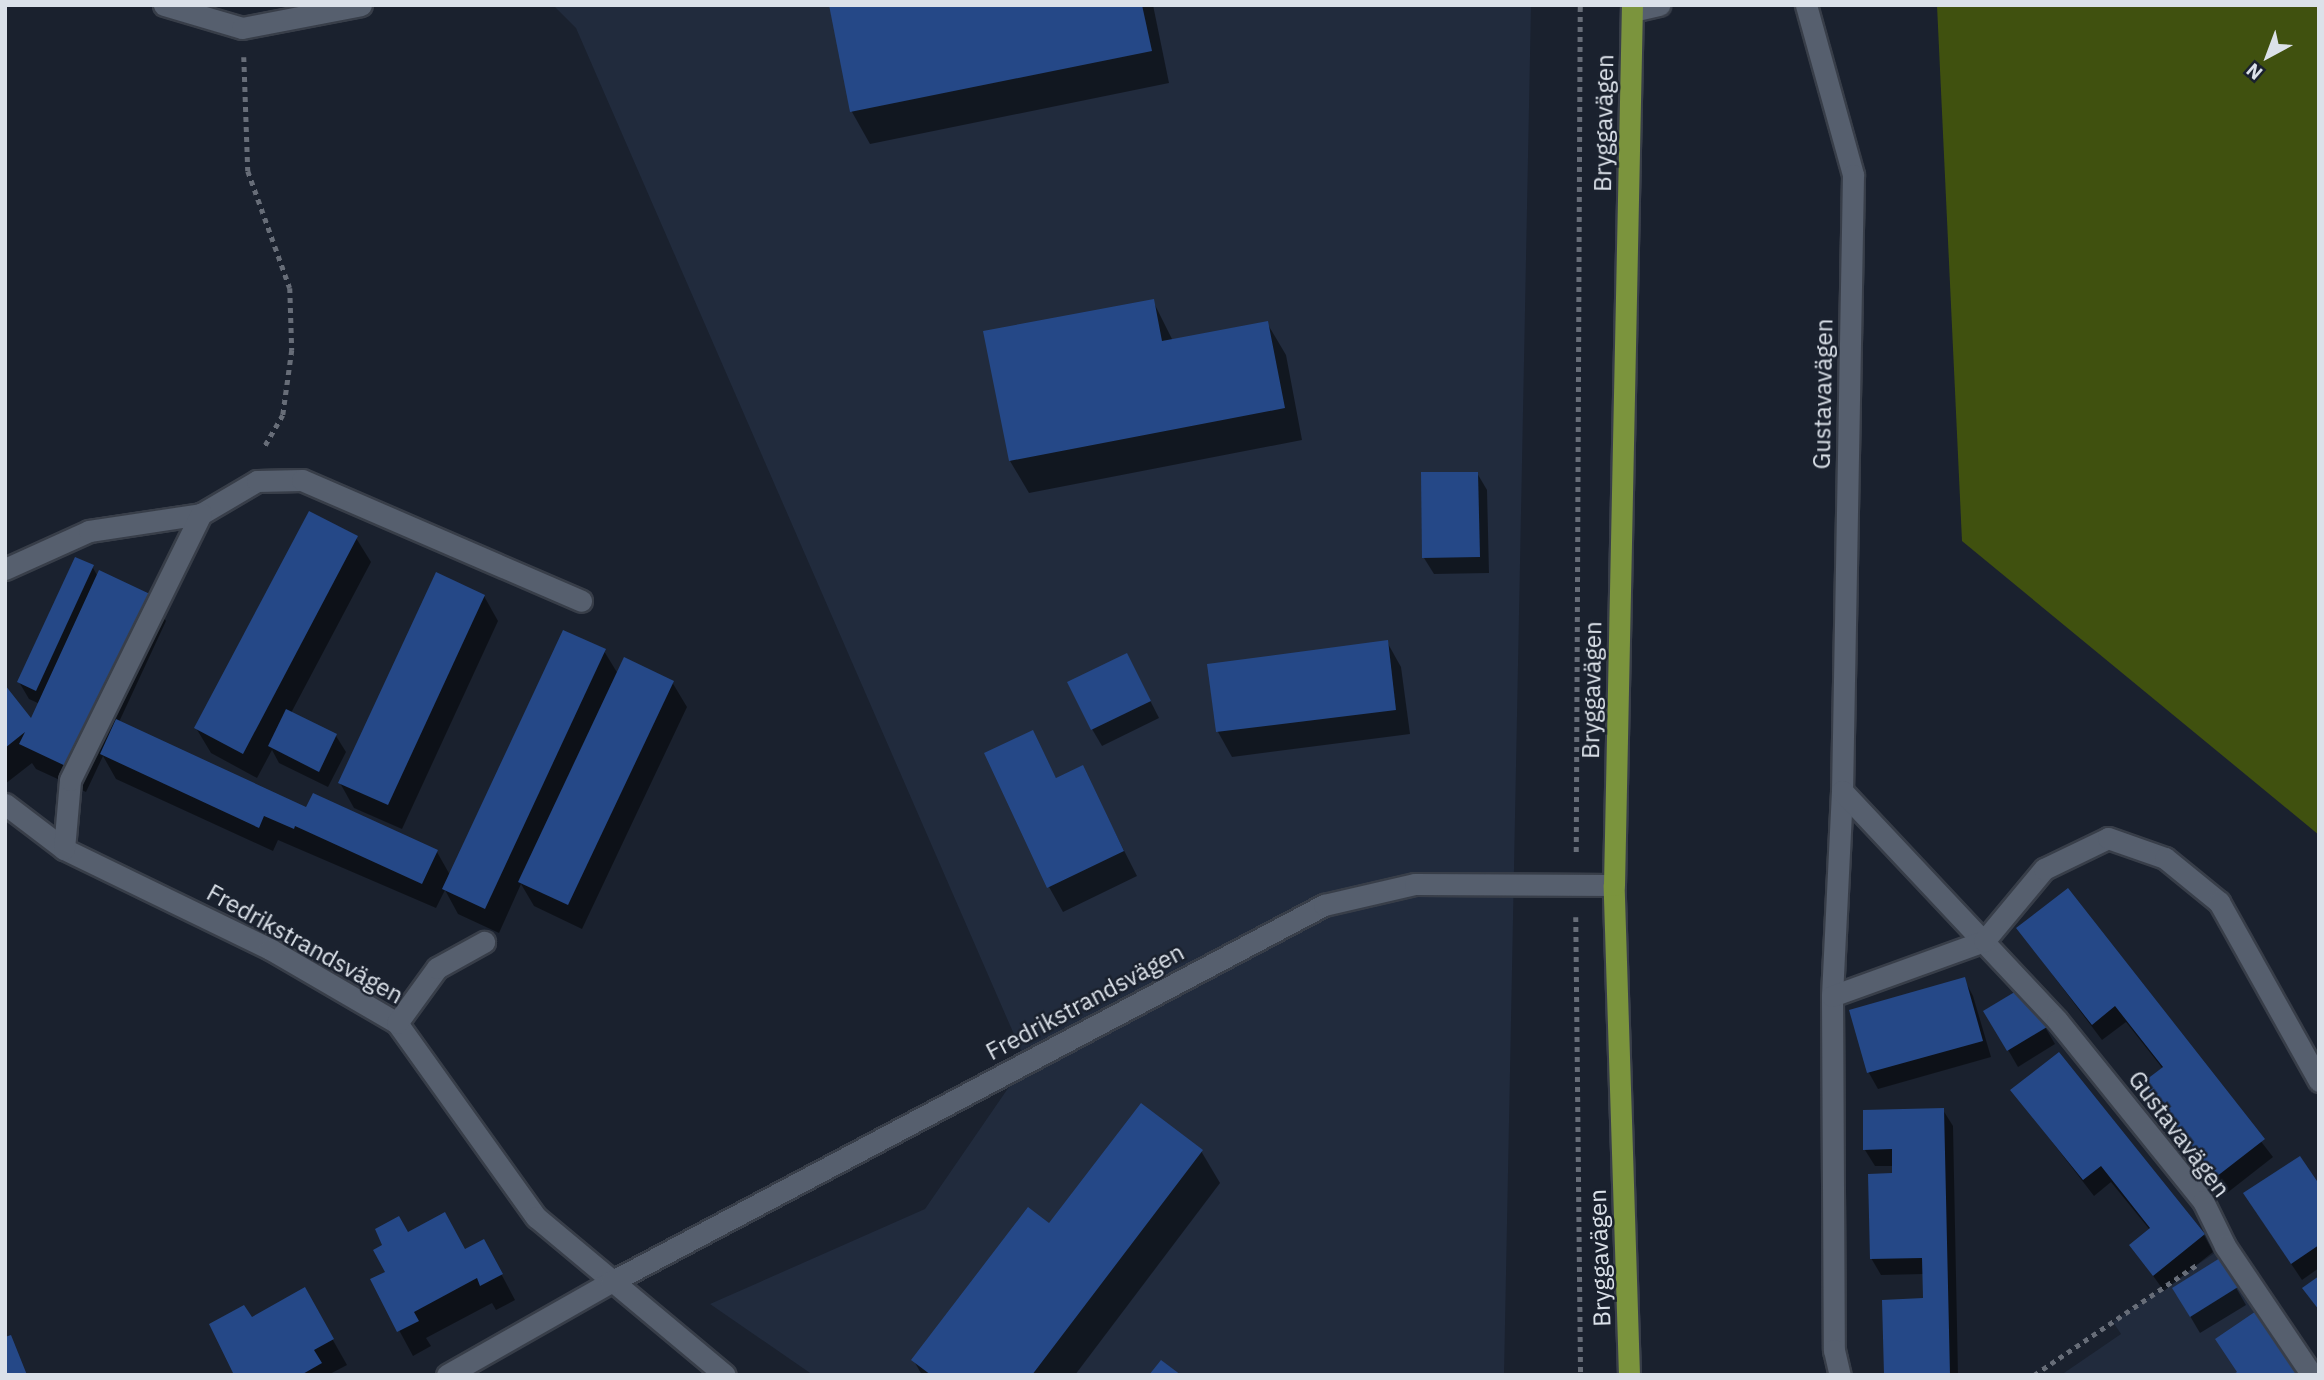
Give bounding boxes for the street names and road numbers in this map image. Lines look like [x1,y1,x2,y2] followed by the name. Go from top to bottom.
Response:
[1588,54,1620,192] street label: Bryggavägen
[1807,318,1839,470] street label: Gustavavägen
[1576,621,1608,759] street label: Bryggavägen
[202,878,408,1010] street label: Fredrikstrandsvägen
[981,938,1189,1066] street label: Fredrikstrandsvägen
[2122,1065,2236,1203] street label: Gustavavägen
[1583,1189,1617,1327] street label: Bryggavägen

